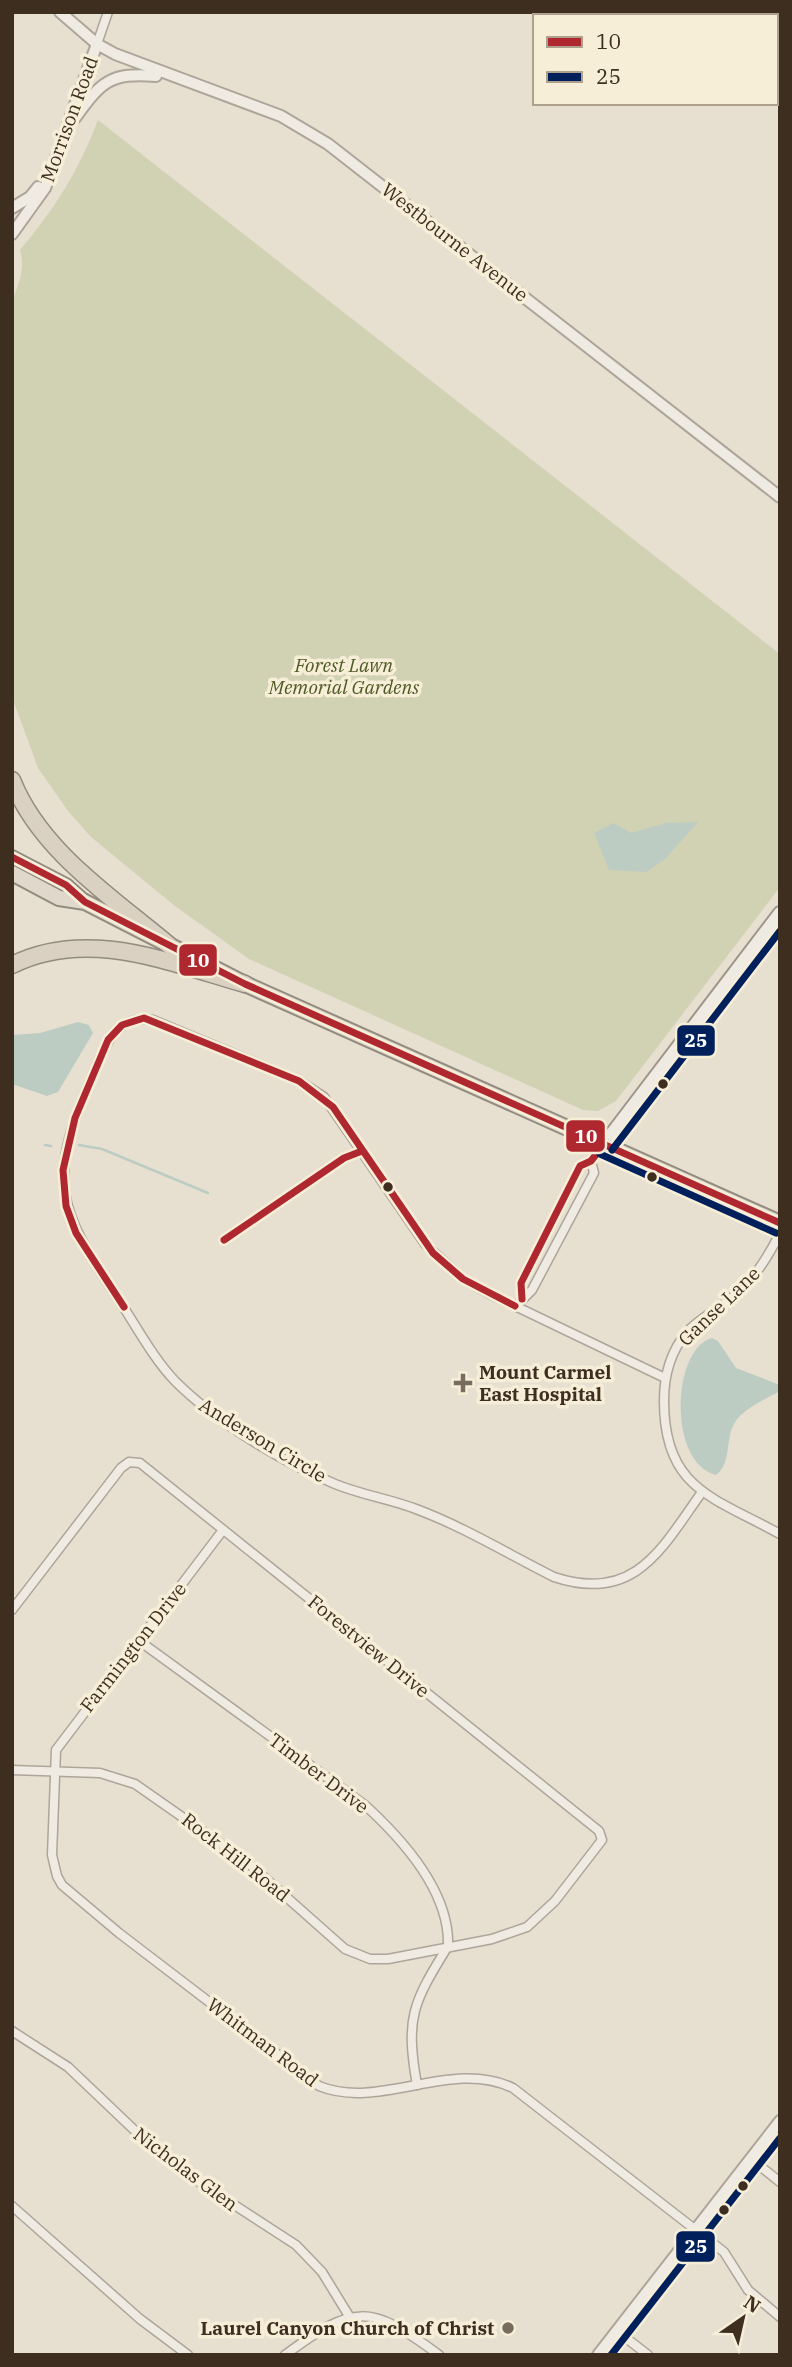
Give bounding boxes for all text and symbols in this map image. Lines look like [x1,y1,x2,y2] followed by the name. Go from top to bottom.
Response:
[533,14,778,105] legend
[596,27,621,55] text: 10
[35,53,103,185] street label: Morrison Road
[596,62,621,90] text: 25
[377,177,533,307] street label: Westbourne Avenue
[268,653,419,699] park label: Forest Lawn Memorial Gardens
[178,943,218,977] line badge: 10
[187,948,209,972] text: 10
[676,1024,716,1057] line badge: 25
[685,1028,707,1052] text: 25
[656,1077,670,1091] unlabelled marker
[565,1119,606,1153] line badge: 10
[575,1124,597,1148] text: 10
[645,1170,659,1184] unlabelled marker
[381,1180,395,1194] unlabelled marker
[673,1261,765,1351] street label: Ganse Lane
[479,1360,612,1406] place label: Mount Carmel East Hospital
[453,1373,473,1393] marker: Mount Carmel East Hospital
[195,1393,331,1487] street label: Anderson Circle
[75,1577,191,1717] street label: Farmington Drive
[303,1590,435,1702] street label: Forestview Drive
[264,1728,374,1818] street label: Timber Drive
[177,1807,295,1907] street label: Rock Hill Road
[203,1992,323,2092] street label: Whitman Road
[129,2122,243,2216] street label: Nicholas Glen
[736,2179,750,2193] unlabelled marker
[717,2203,731,2217] unlabelled marker
[675,2230,716,2263] line badge: 25
[685,2234,707,2258] text: 25
[708,2283,778,2353] north arrow
[740,2290,765,2318] text: N
[200,2316,494,2340] place label: Laurel Canyon Church of Christ
[500,2320,516,2336] marker: Laurel Canyon Church of Christ

